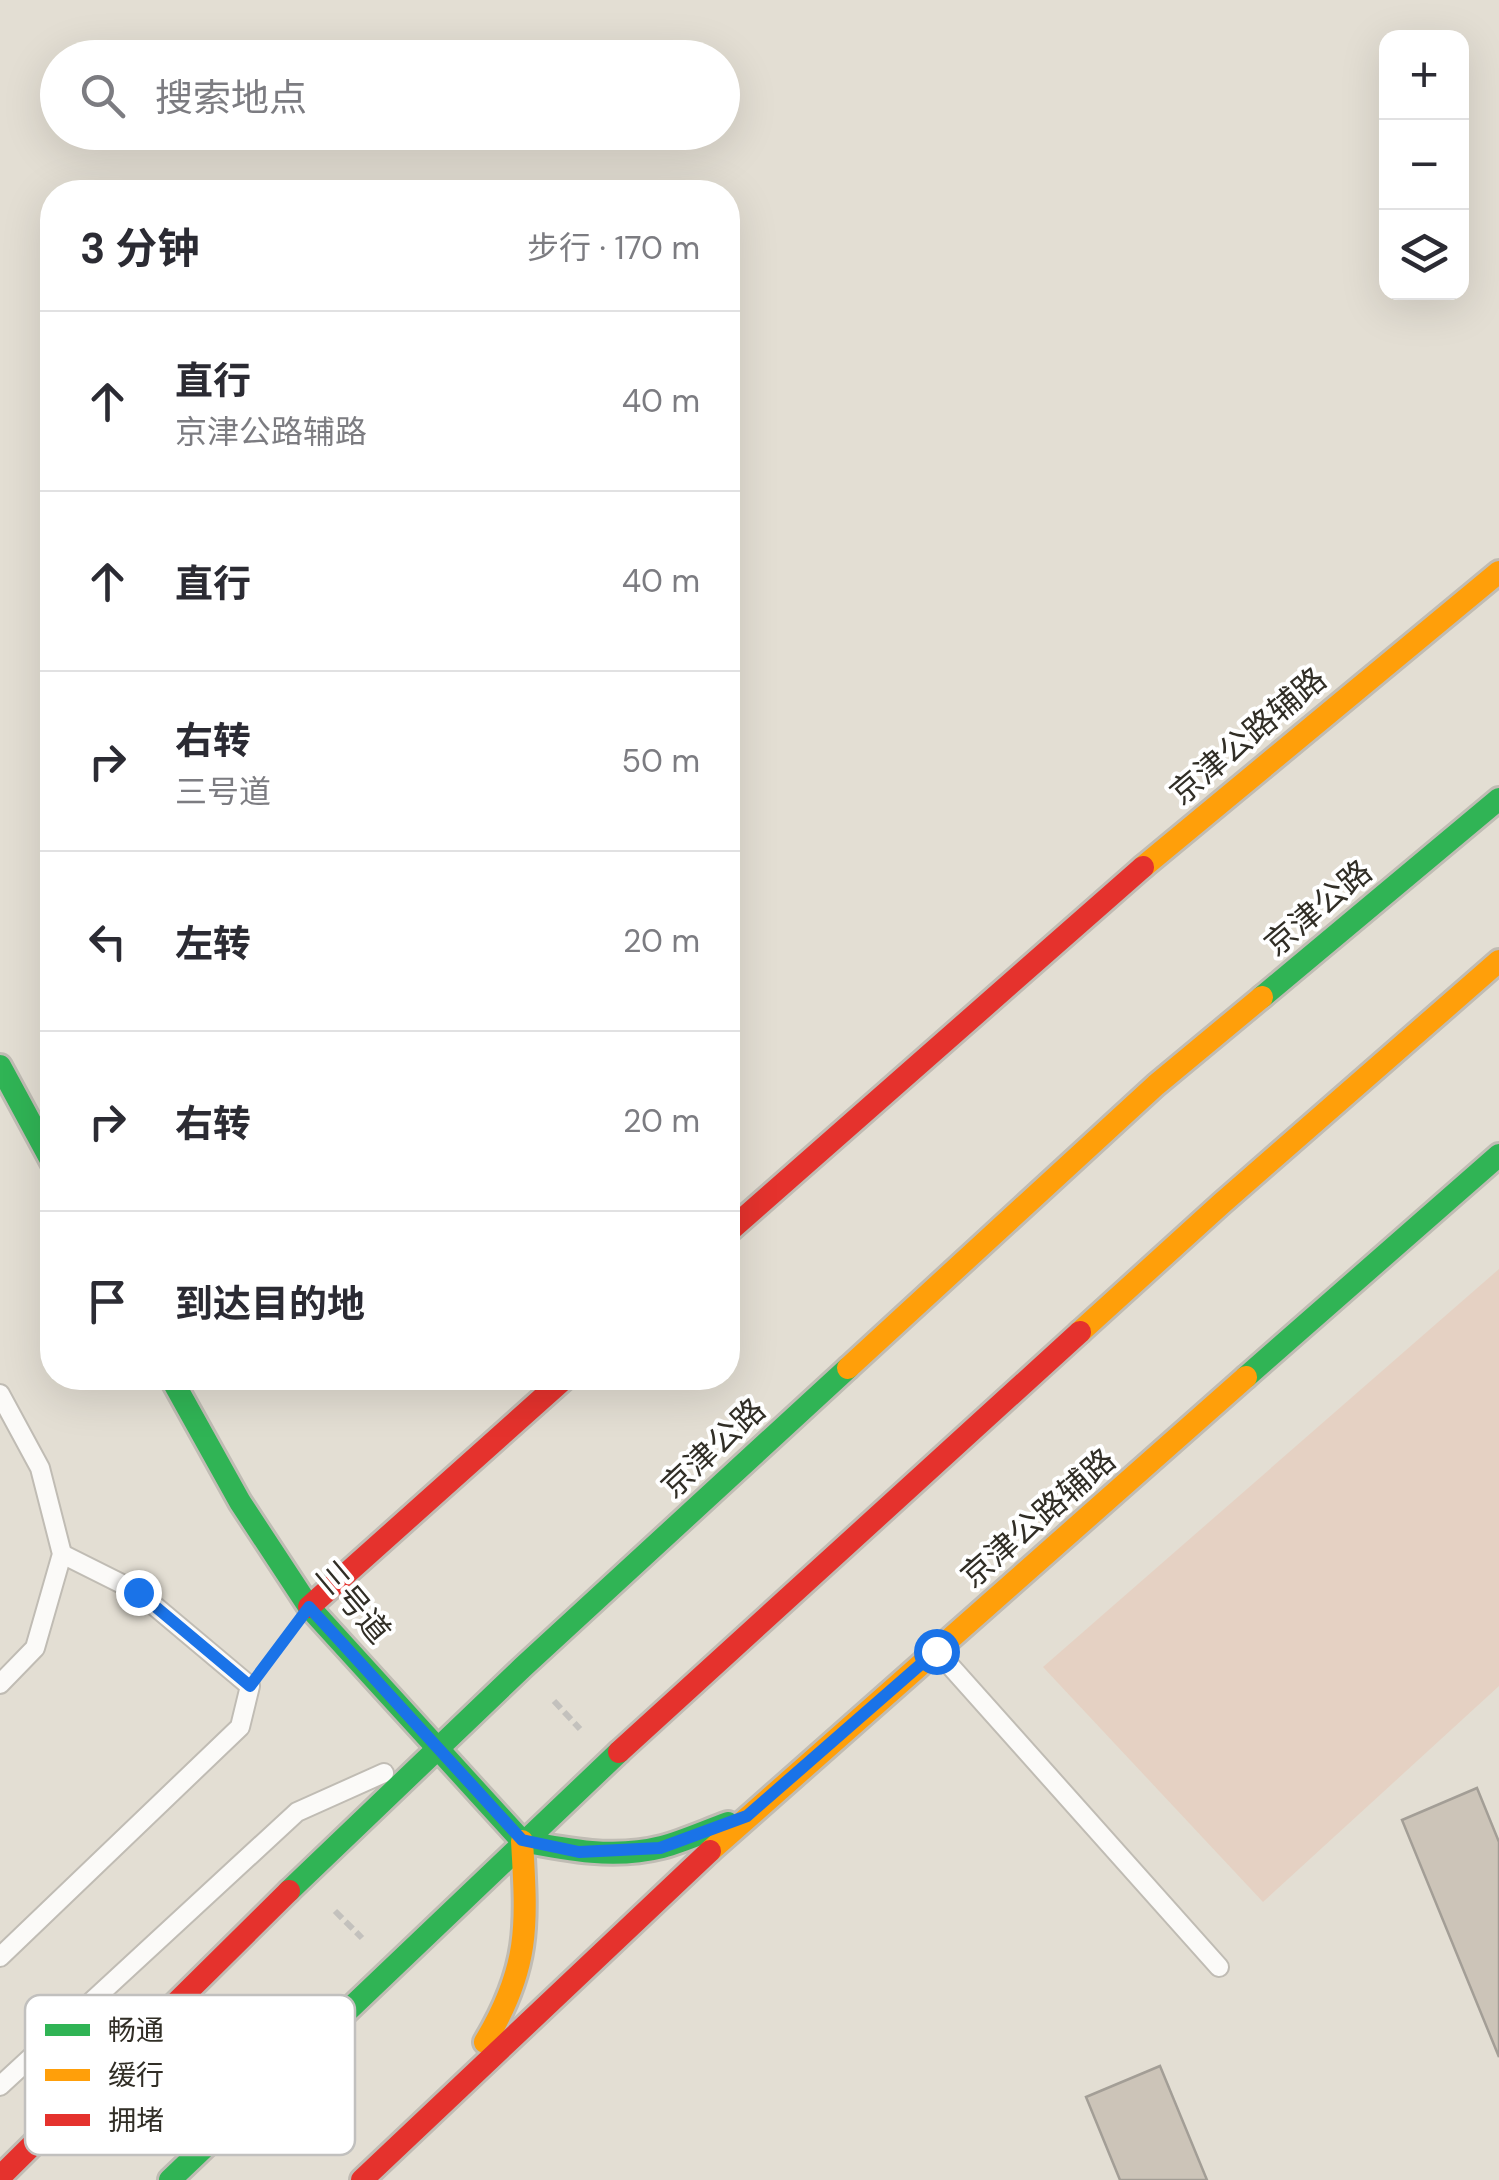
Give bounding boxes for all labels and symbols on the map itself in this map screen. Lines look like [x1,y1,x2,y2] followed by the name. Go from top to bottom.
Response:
[1161,658,1335,814] street label: 京津公路辅路
[1255,851,1381,965] street label: 京津公路
[652,1389,774,1507] street label: 京津公路
[952,1439,1124,1597] street label: 京津公路辅路
[306,1552,400,1652] street label: 三号道
[116,1570,162,1616] route end
[914,1629,960,1675] route start
[25,1995,355,2155] legend
[108,2012,164,2049] text: 畅通
[108,2057,164,2094] text: 缓行
[108,2102,164,2139] text: 拥堵

